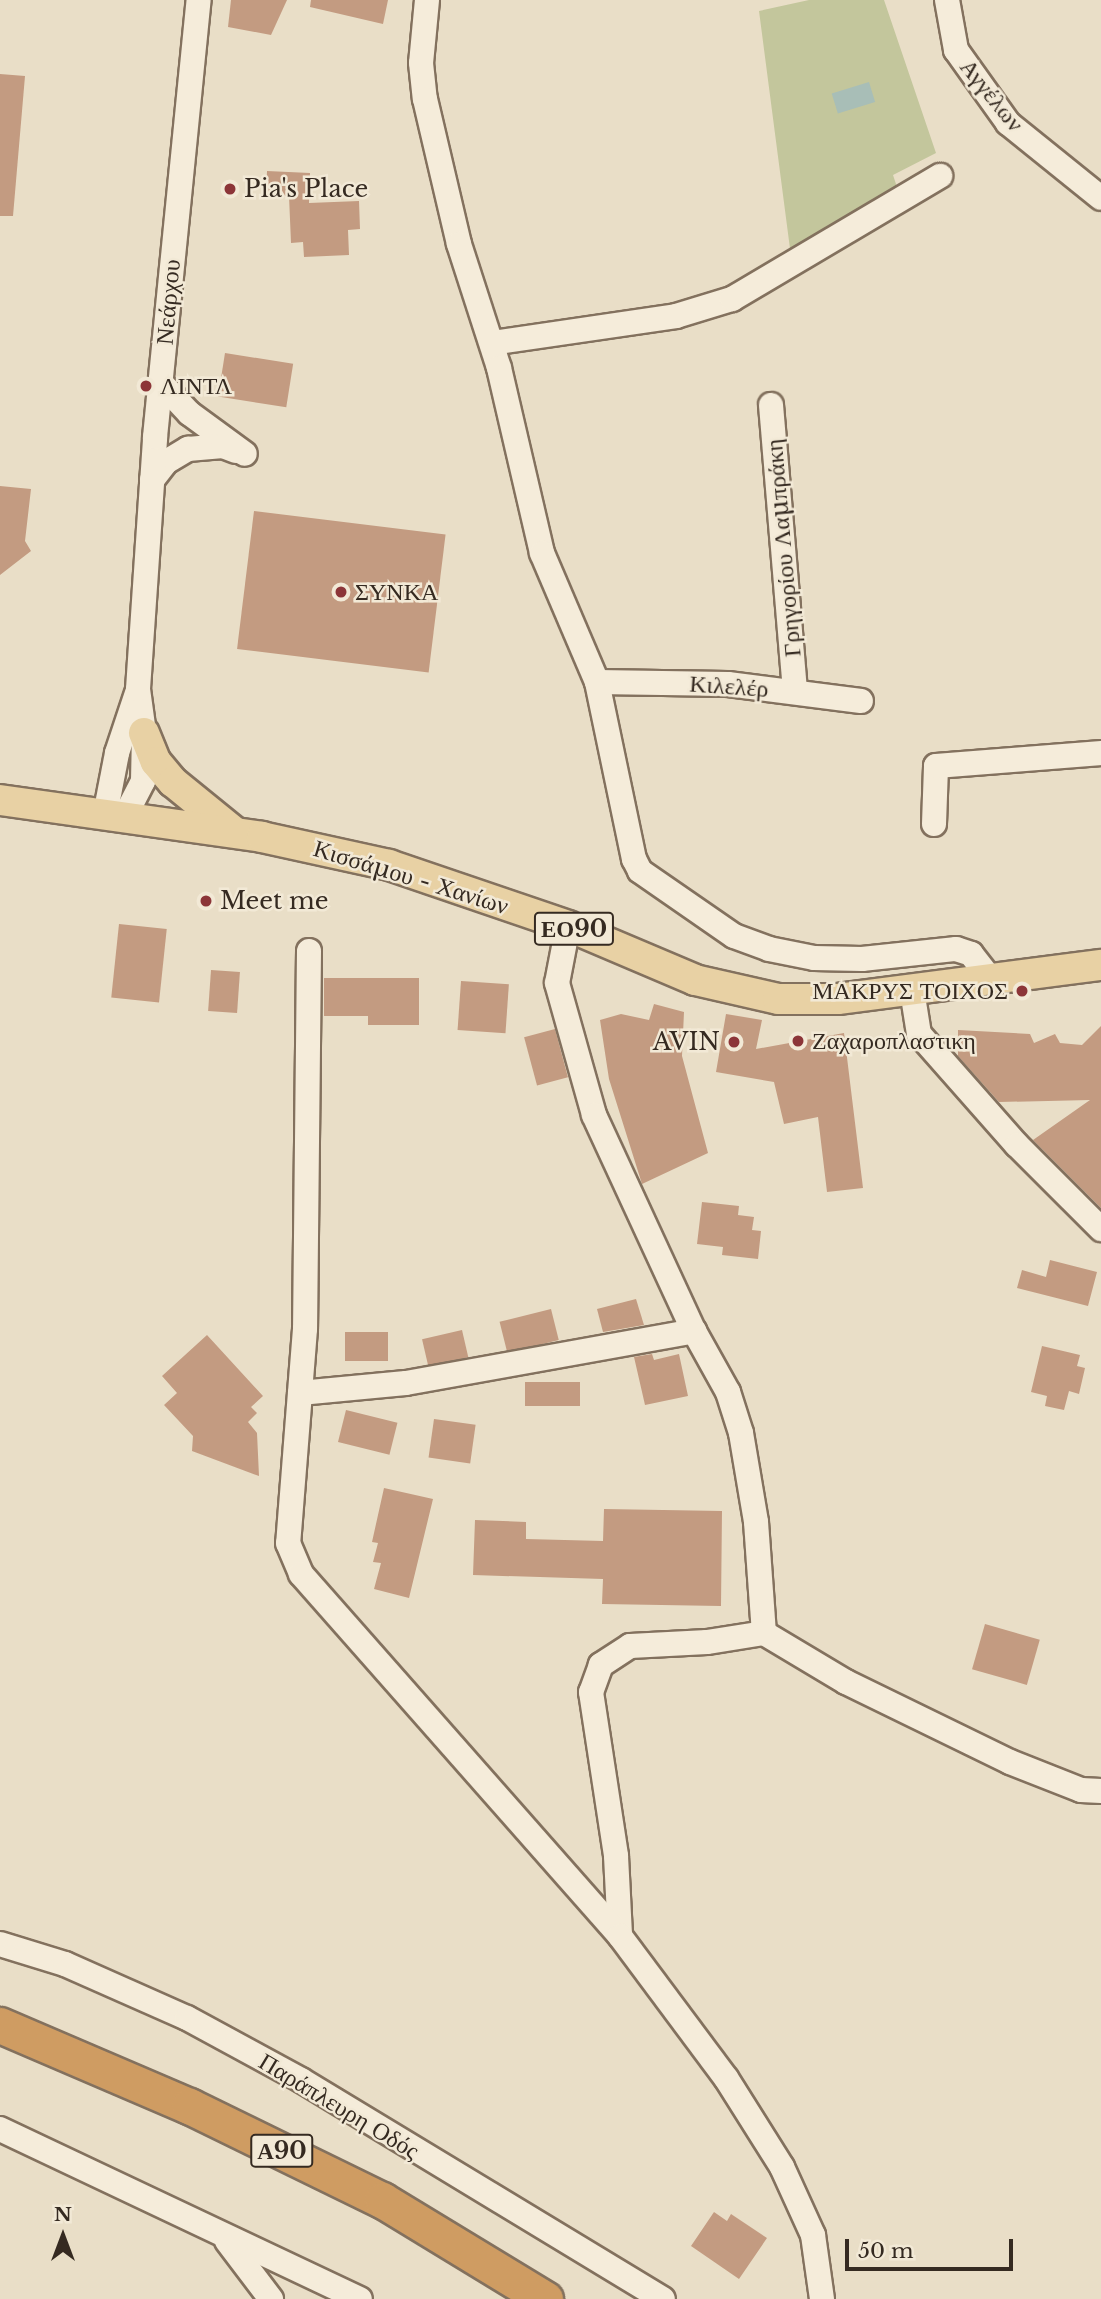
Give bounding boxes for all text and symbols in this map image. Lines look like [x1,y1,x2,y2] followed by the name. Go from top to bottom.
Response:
[954,53,1030,137] street label: Αγγέλων
[244,175,368,203] place label: Pia's Place
[222,181,238,197] marker: Pia's Place
[150,258,186,346] street label: Νεάρχου
[160,372,232,400] place label: ΛΙΝΤΛ
[138,378,154,394] marker: ΛΙΝΤΛ
[759,438,807,658] street label: Γρηγορίου Λαμπράκη
[355,578,438,606] place label: ΣΥΝΚΑ
[333,584,349,600] marker: ΣΥΝΚΑ
[688,669,770,703] street label: Κιλελέρ
[310,834,512,920] street label: Κισσάμου - Χανίων
[220,887,329,915] place label: Meet me
[198,893,214,909] marker: Meet me
[534,910,614,948] road number: ΕΟ90
[812,977,1008,1005] place label: ΜΑΚΡΥΣ ΤΟΙΧΟΣ
[1014,983,1030,999] marker: ΜΑΚΡΥΣ ΤΟΙΧΟΣ
[812,1027,976,1055] place label: Ζαχαροπλαστικη
[653,1028,720,1056] place label: AVIN
[790,1033,806,1049] marker: Ζαχαροπλαστικη
[726,1034,742,1050] marker: AVIN
[254,2047,424,2165] street label: Παράπλευρη Οδός
[249,2132,315,2170] road number: Α90
[28,2201,98,2271] north arrow
[54,2203,72,2226] text: N
[849,2226,1017,2270] scale bar
[858,2238,913,2264] text: 50 m

